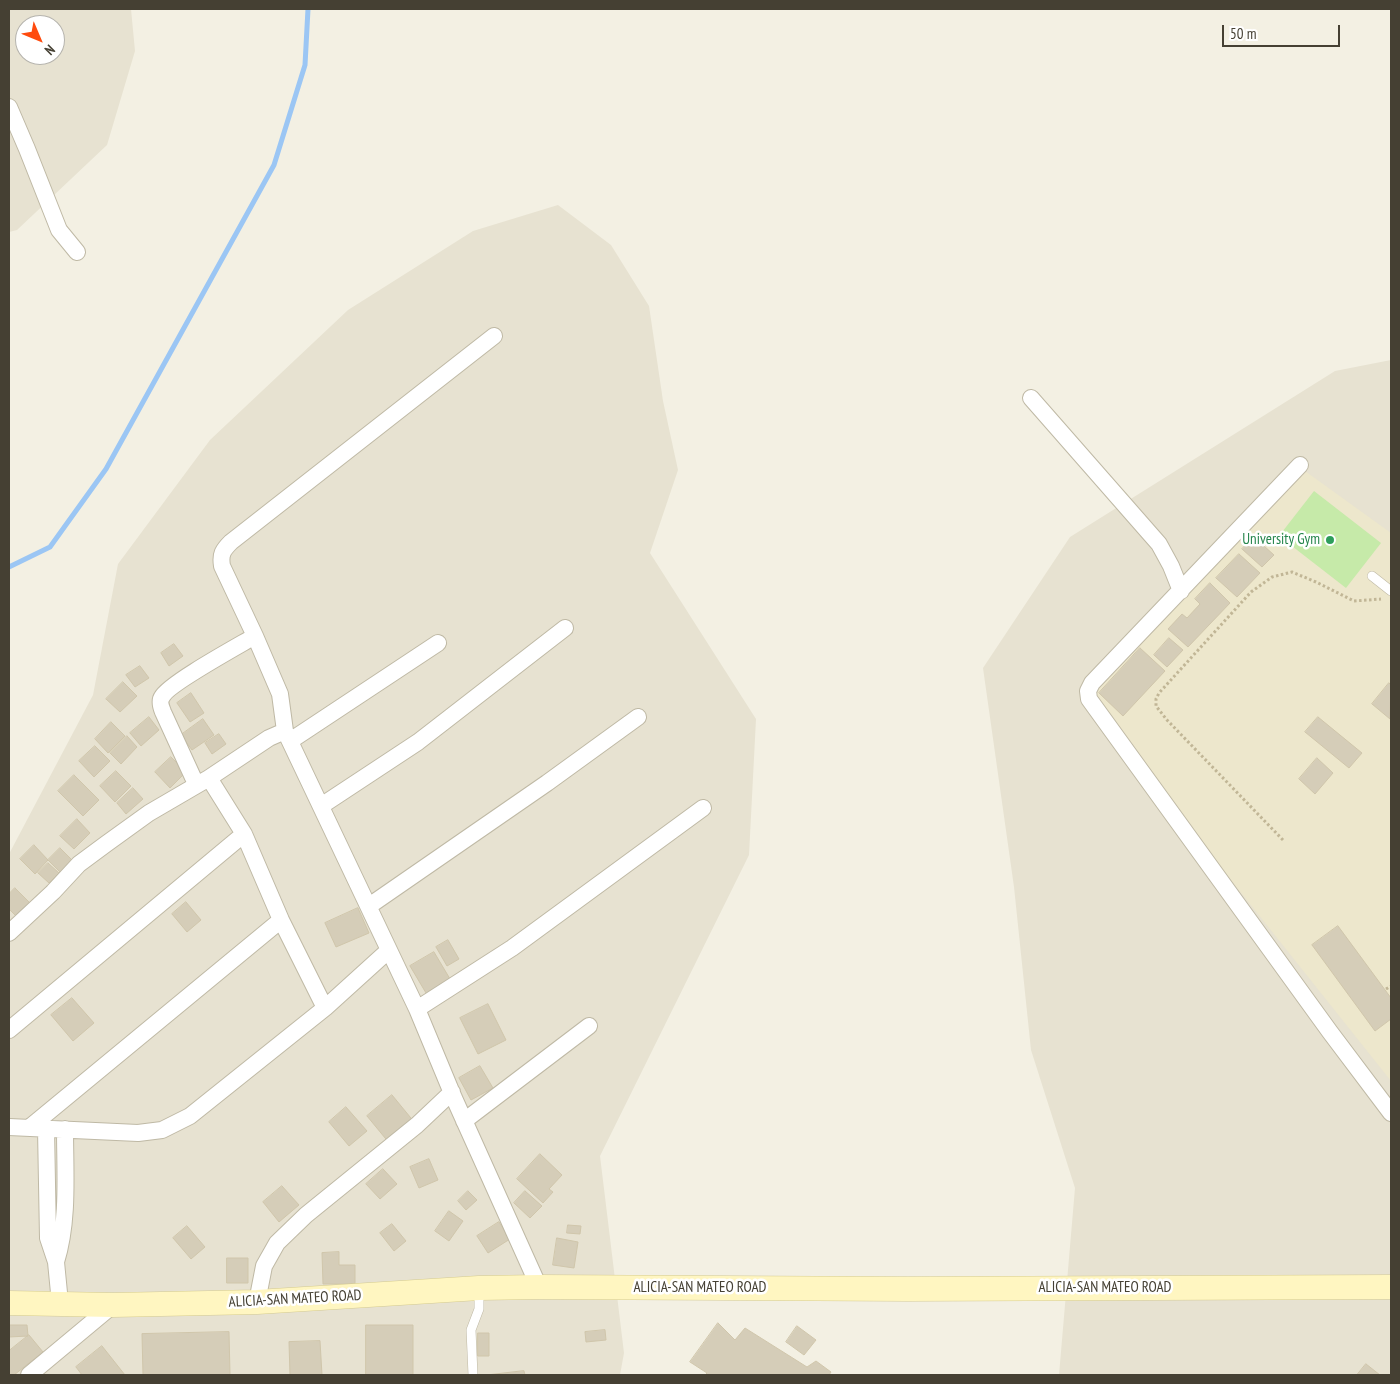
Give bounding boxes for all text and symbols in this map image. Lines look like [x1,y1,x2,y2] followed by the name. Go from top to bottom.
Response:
[15,15,65,65] north arrow
[1225,15,1342,47] scale bar
[1230,24,1256,43] text: 50 m
[41,41,59,59] text: N
[1242,531,1320,549] place label: University Gym
[1324,534,1336,546] marker: University Gym
[634,1279,766,1297] street label: ALICIA-SAN MATEO ROAD
[1039,1279,1171,1297] street label: ALICIA-SAN MATEO ROAD
[228,1287,362,1311] street label: ALICIA-SAN MATEO ROAD

